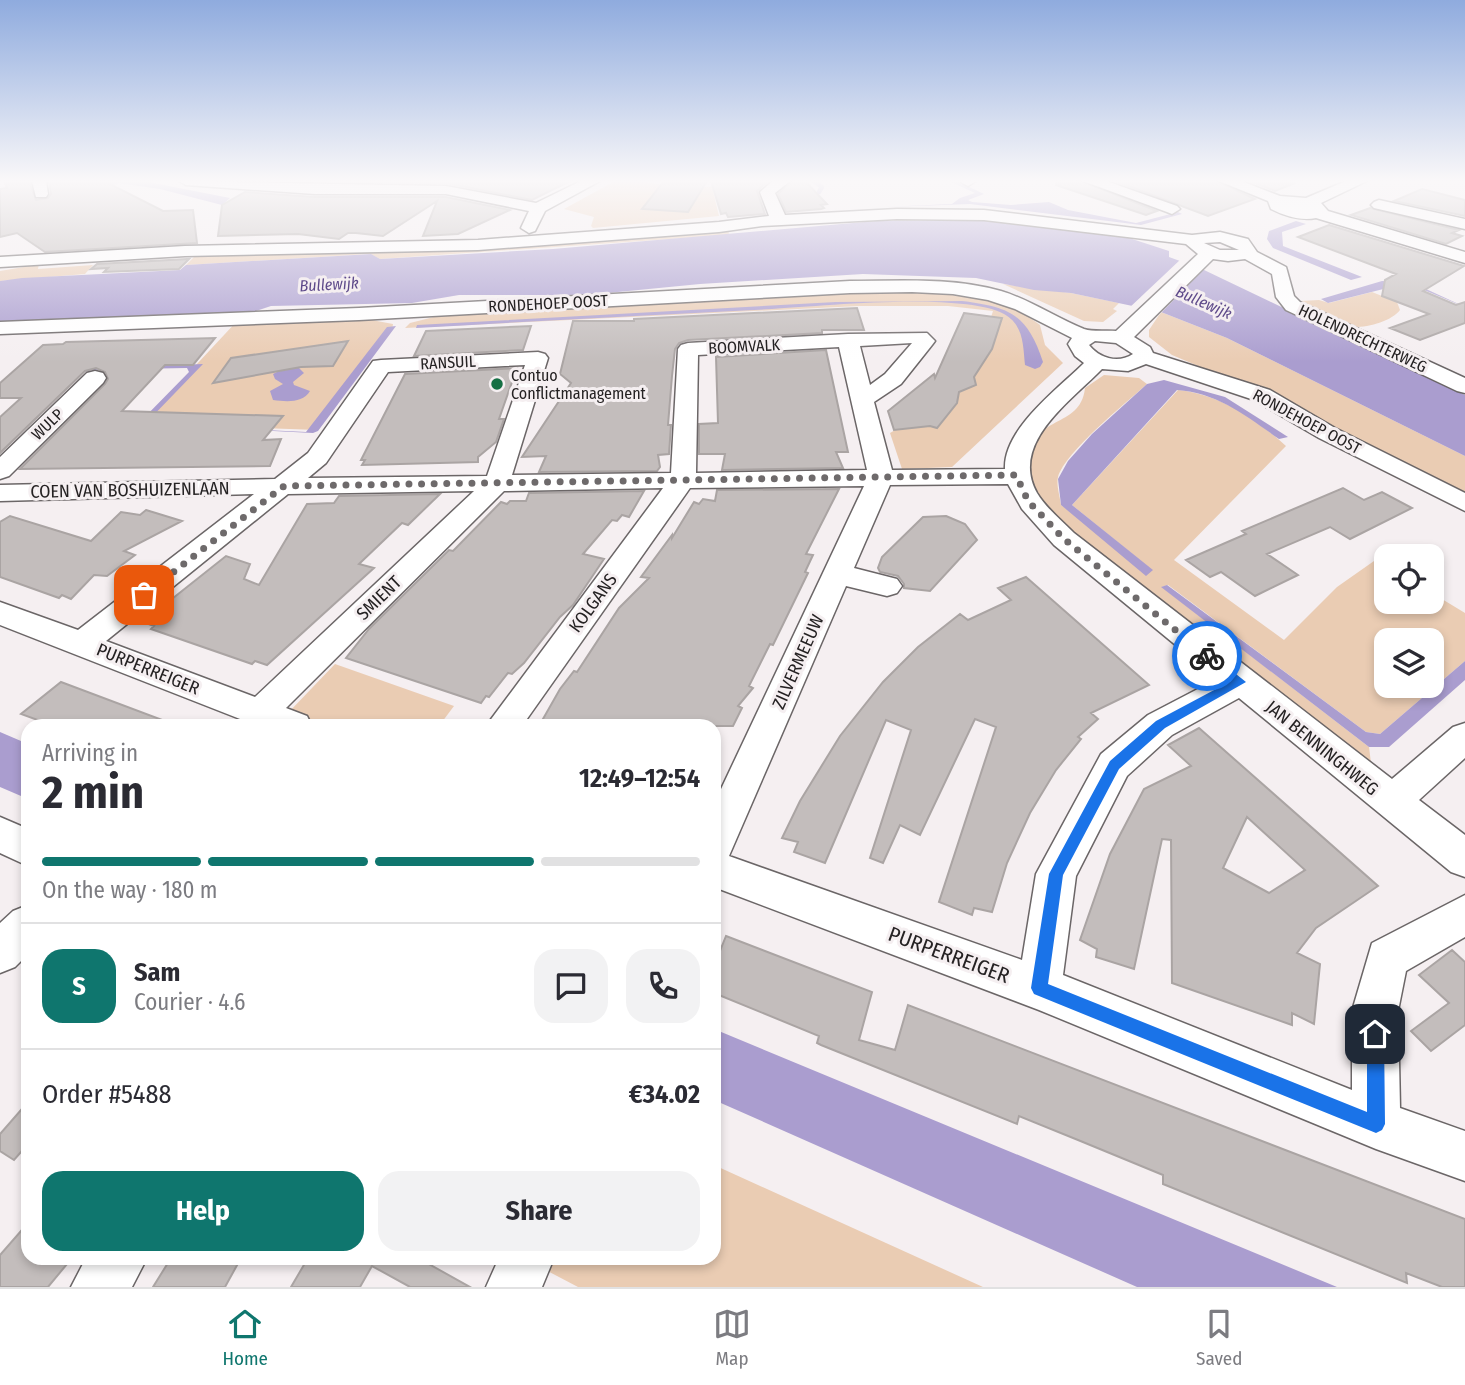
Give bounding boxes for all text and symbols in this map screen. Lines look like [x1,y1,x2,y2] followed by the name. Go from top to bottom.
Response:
[299,273,359,296] water label: Bullewijk
[1173,282,1235,323] water label: Bullewijk
[488,291,609,316] street label: RONDEHOEP OOST
[1296,300,1430,376] street label: HOLENDRECHTERWEG
[708,335,781,358] street label: BOOMVALK
[420,352,476,373] street label: RANSUIL
[511,366,647,403] place label: Contuo Conflictmanagement
[489,376,505,392] marker: Contuo Conflictmanagement
[1250,385,1365,458] street label: RONDEHOEP OOST
[27,405,67,444] street label: WULP
[30,477,230,503] street label: COEN VAN BOSHUIZENLAAN
[1374,544,1444,698] map controls
[1374,544,1444,614] button: locate
[114,565,174,625] pin
[564,569,622,637] street label: KOLGANS
[352,571,407,625] street label: SMIENT
[125,576,163,614] icon: bag
[767,611,829,713] street label: ZILVERMEEUW
[1172,621,1242,691] courier
[1374,628,1444,698] button: layers
[1188,637,1226,675] icon: bike
[93,638,203,700] street label: PURPERREIGER
[1261,696,1383,800] street label: JAN BENNINGHWEG
[42,739,138,767] text: Arriving in
[579,763,700,794] text: 12:49–12:54
[42,765,144,820] text: 2 min
[42,876,218,904] text: On the way · 180 m
[885,921,1014,989] street label: PURPERREIGER
[534,949,608,1023] button: chat
[626,949,700,1023] button: phone
[134,957,180,988] text: Sam
[72,971,86,1002] text: S
[134,988,245,1016] text: Courier · 4.6
[1345,1004,1405,1064] pin
[1356,1015,1394,1053] icon: home
[42,1079,171,1110] text: Order #5488
[629,1079,700,1110] text: €34.02
[42,1171,364,1251] button: Help
[378,1171,700,1251] button: Share
[223,1305,268,1370] tab: Home
[713,1305,751,1370] tab: Map
[1196,1305,1242,1370] tab: Saved

